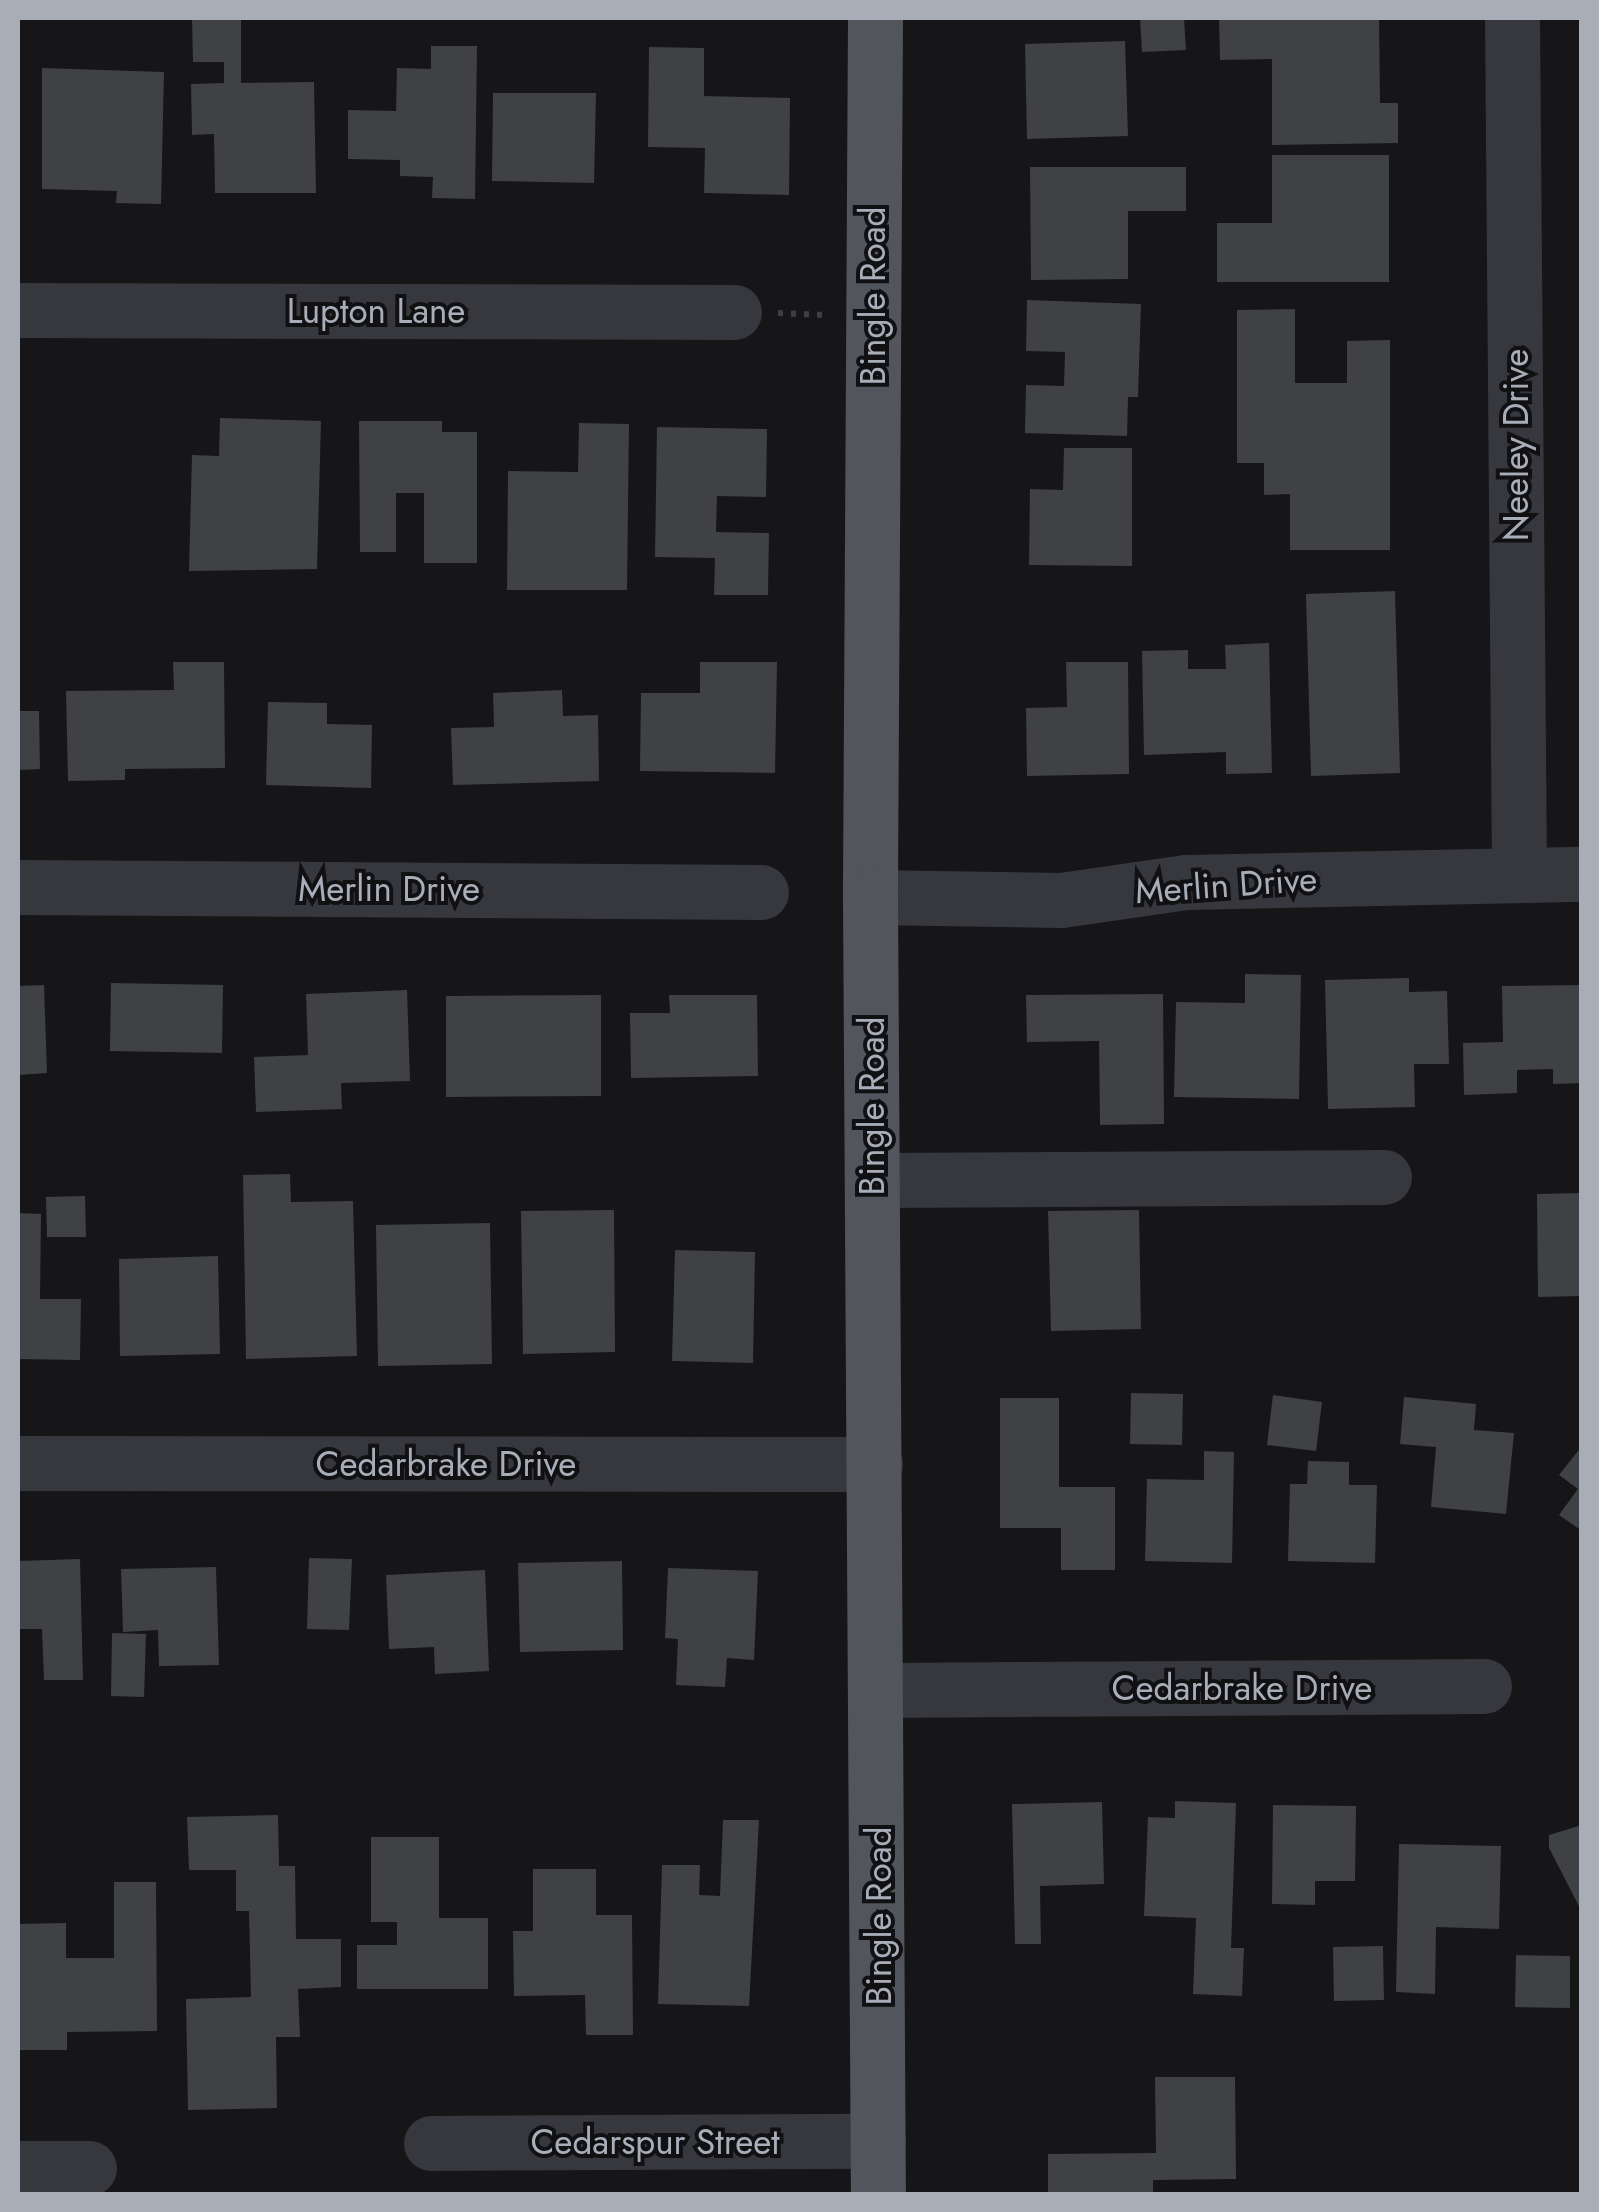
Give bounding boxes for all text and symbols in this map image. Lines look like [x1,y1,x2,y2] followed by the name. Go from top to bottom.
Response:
[852,206,894,386] street label: Bingle Road
[287,290,465,332] street label: Lupton Lane
[1495,349,1537,541] street label: Neeley Drive
[1134,858,1318,912] street label: Merlin Drive
[298,868,480,910] street label: Merlin Drive
[851,1016,893,1196] street label: Bingle Road
[316,1443,576,1485] street label: Cedarbrake Drive
[1112,1667,1372,1709] street label: Cedarbrake Drive
[858,1826,900,2006] street label: Bingle Road
[530,2121,780,2163] street label: Cedarspur Street

